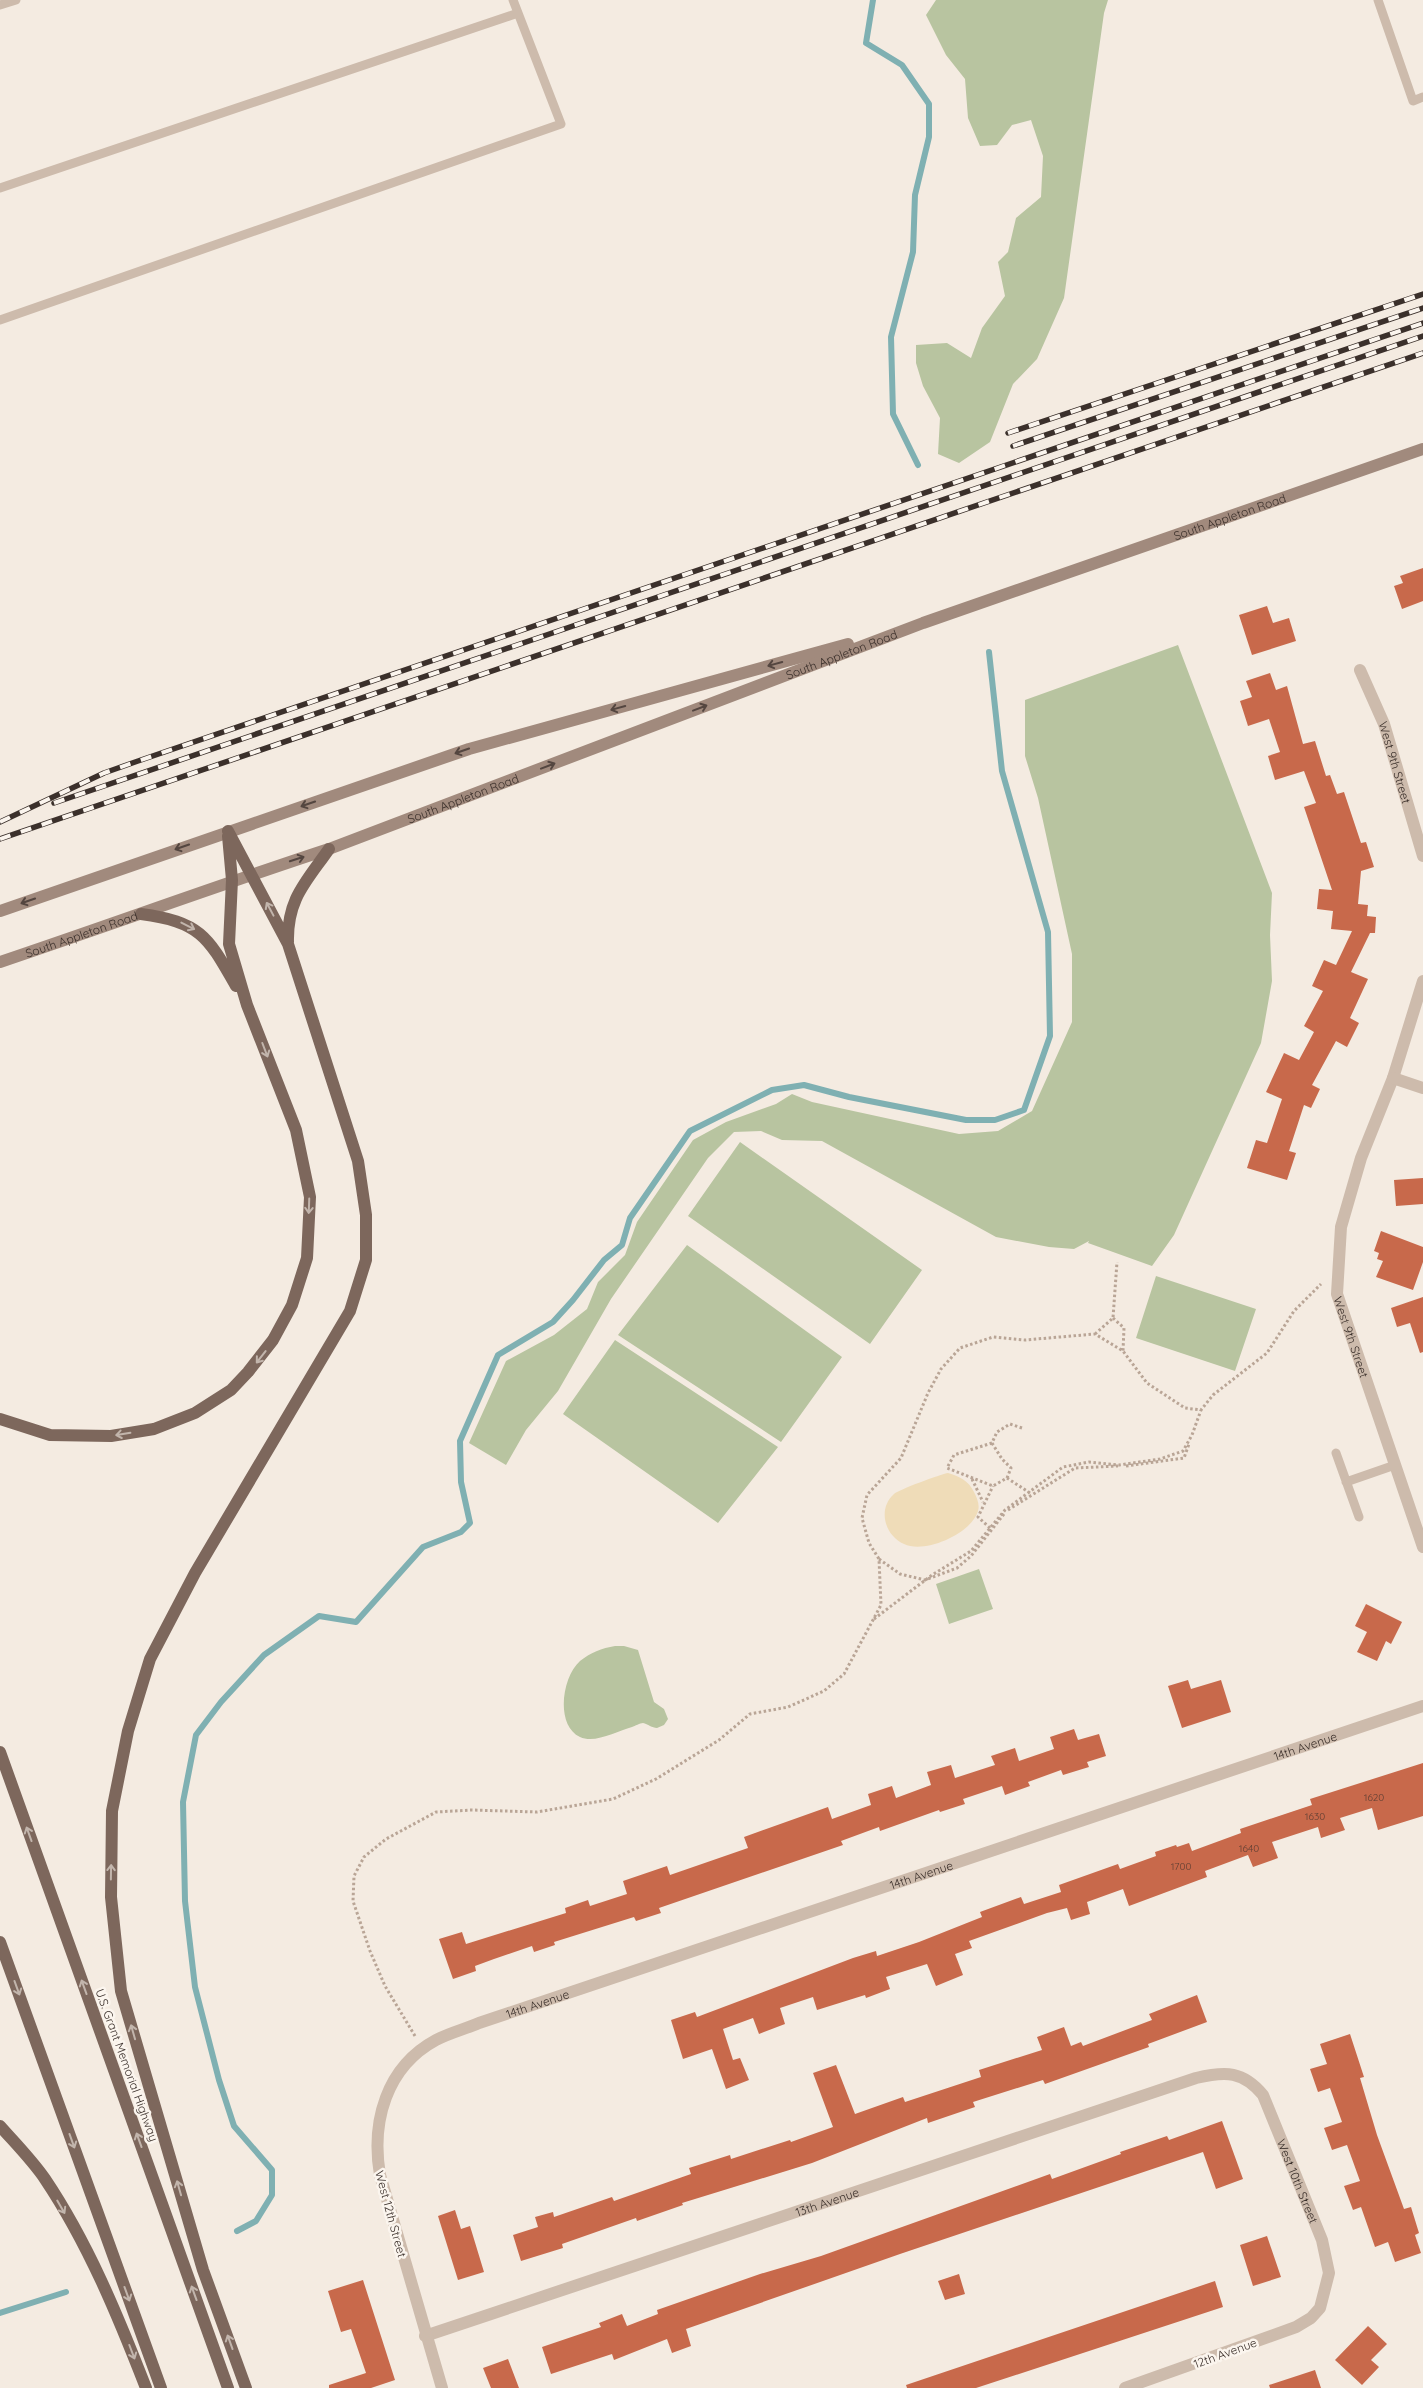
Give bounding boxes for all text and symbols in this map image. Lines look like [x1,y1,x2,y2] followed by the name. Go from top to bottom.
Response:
[1171,490,1288,543] street label: South Appleton Road
[783,626,899,682] street label: South Appleton Road
[767,660,783,670] one-way arrow
[611,703,627,713] one-way arrow
[691,703,707,712] one-way arrow
[1376,719,1415,805] street label: West 9th Street
[454,747,470,757] one-way arrow
[540,760,555,770] one-way arrow
[405,770,521,826] street label: South Appleton Road
[301,800,316,809] one-way arrow
[174,843,190,853] one-way arrow
[289,854,304,863] one-way arrow
[21,897,37,906] one-way arrow
[264,903,274,917] one-way arrow
[23,908,140,960] street label: South Appleton Road
[180,922,195,931] one-way arrow
[261,1042,270,1058] one-way arrow
[304,1197,314,1213] one-way arrow
[1331,1294,1372,1380] street label: West 9th Street
[255,1350,266,1363] one-way arrow
[115,1429,131,1439] one-way arrow
[1272,1728,1339,1763] street label: 14th Avenue
[1364,1791,1384,1804] house number: 1620
[1305,1810,1325,1823] house number: 1630
[24,1827,33,1842] one-way arrow
[1239,1842,1259,1855] house number: 1640
[888,1857,955,1892] street label: 14th Avenue
[1171,1860,1191,1873] house number: 1700
[106,1864,116,1880] one-way arrow
[79,1979,88,1995] one-way arrow
[13,1980,22,1995] one-way arrow
[504,1986,571,2021] street label: 14th Avenue
[92,1987,162,2143] street label: U.S. Grant Memorial Highway
[128,2024,138,2040] one-way arrow
[68,2132,77,2148] one-way arrow
[134,2132,143,2148] one-way arrow
[1274,2136,1322,2225] street label: West 10th Street
[372,2169,410,2259] street label: West 12th Street
[174,2180,184,2196] one-way arrow
[793,2184,861,2219] street label: 13th Avenue
[56,2199,66,2214] one-way arrow
[123,2285,132,2301] one-way arrow
[189,2285,198,2301] one-way arrow
[225,2335,234,2350] one-way arrow
[1191,2335,1259,2371] street label: 12th Avenue
[128,2344,137,2359] one-way arrow

